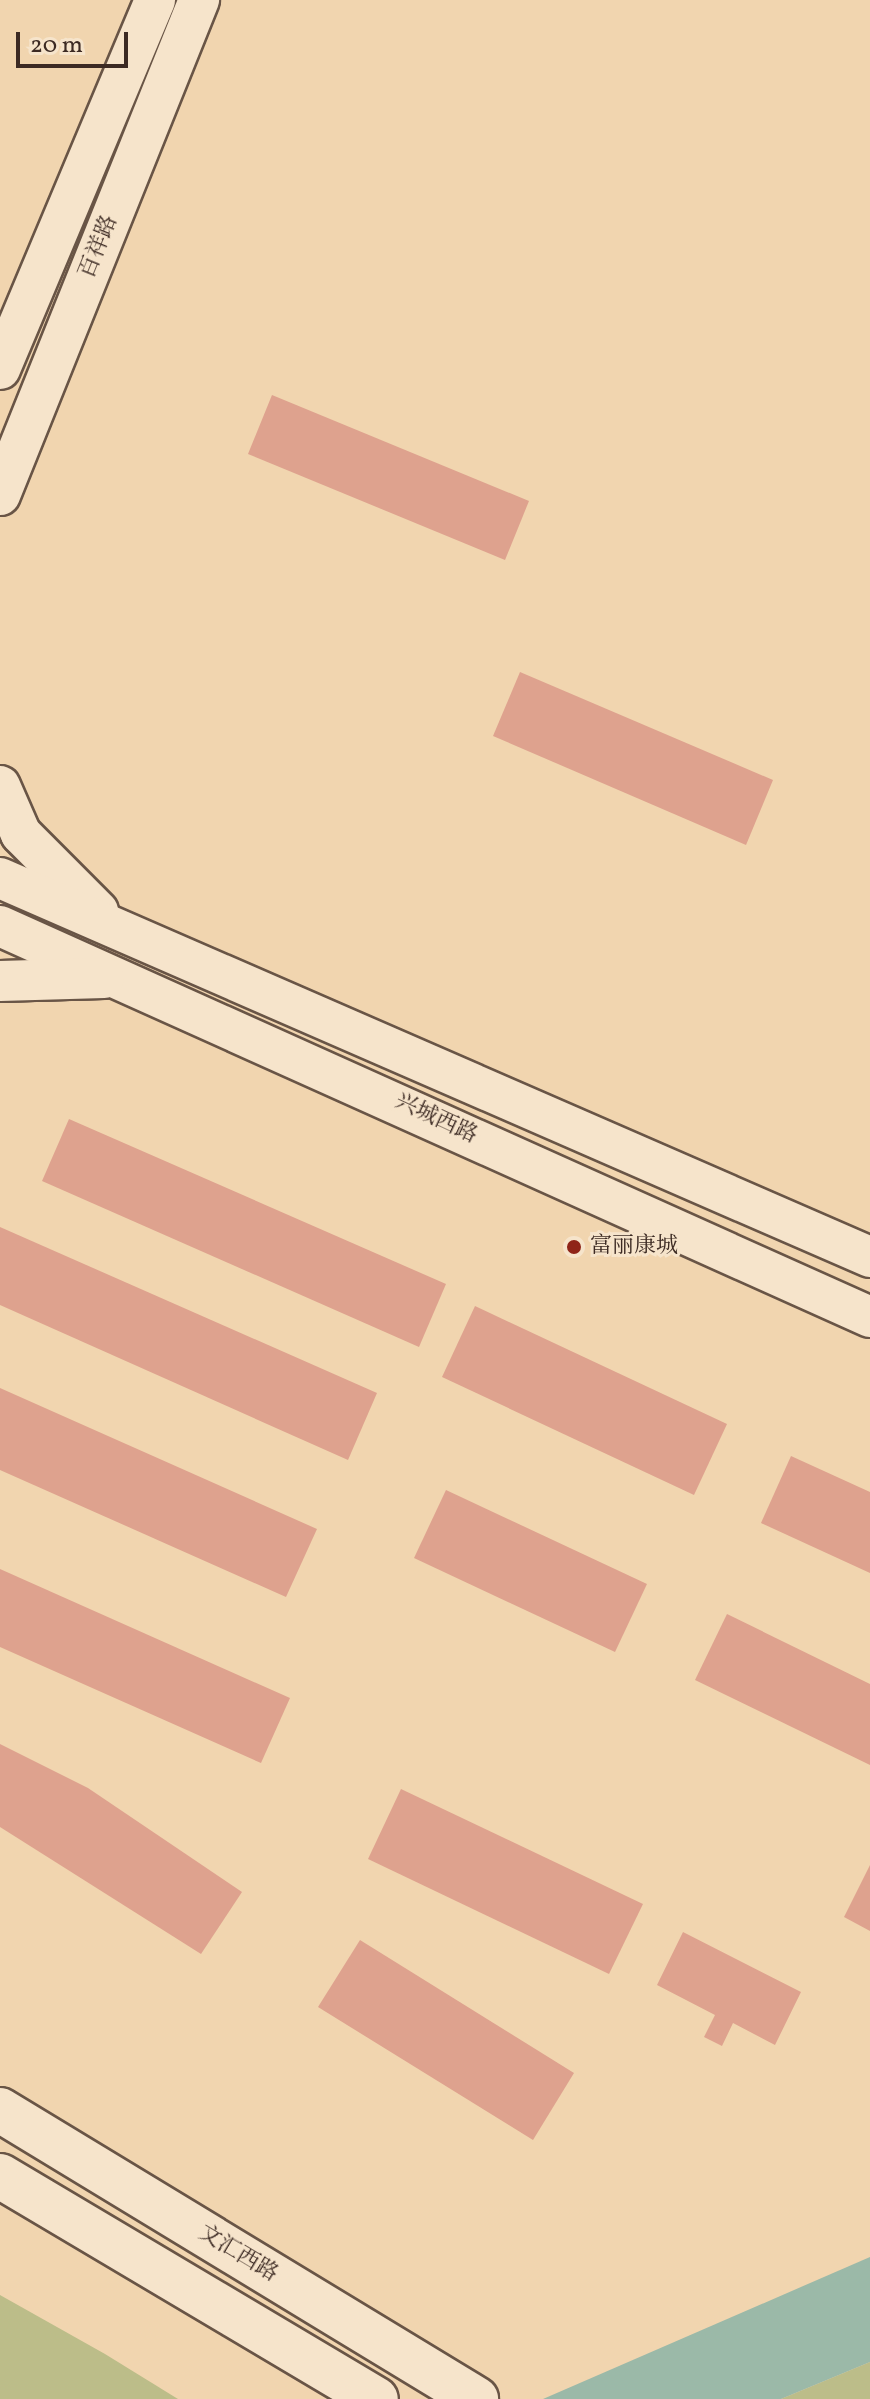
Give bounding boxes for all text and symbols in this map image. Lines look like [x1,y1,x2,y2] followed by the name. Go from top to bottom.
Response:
[20,16,132,66] scale bar
[30,29,83,63] text: 20 m
[74,211,124,283] street label: 百祥路
[391,1088,481,1150] street label: 兴城西路
[590,1234,678,1260] place label: 富丽康城
[565,1238,583,1256] marker: 富丽康城
[193,2220,283,2288] street label: 文汇西路

